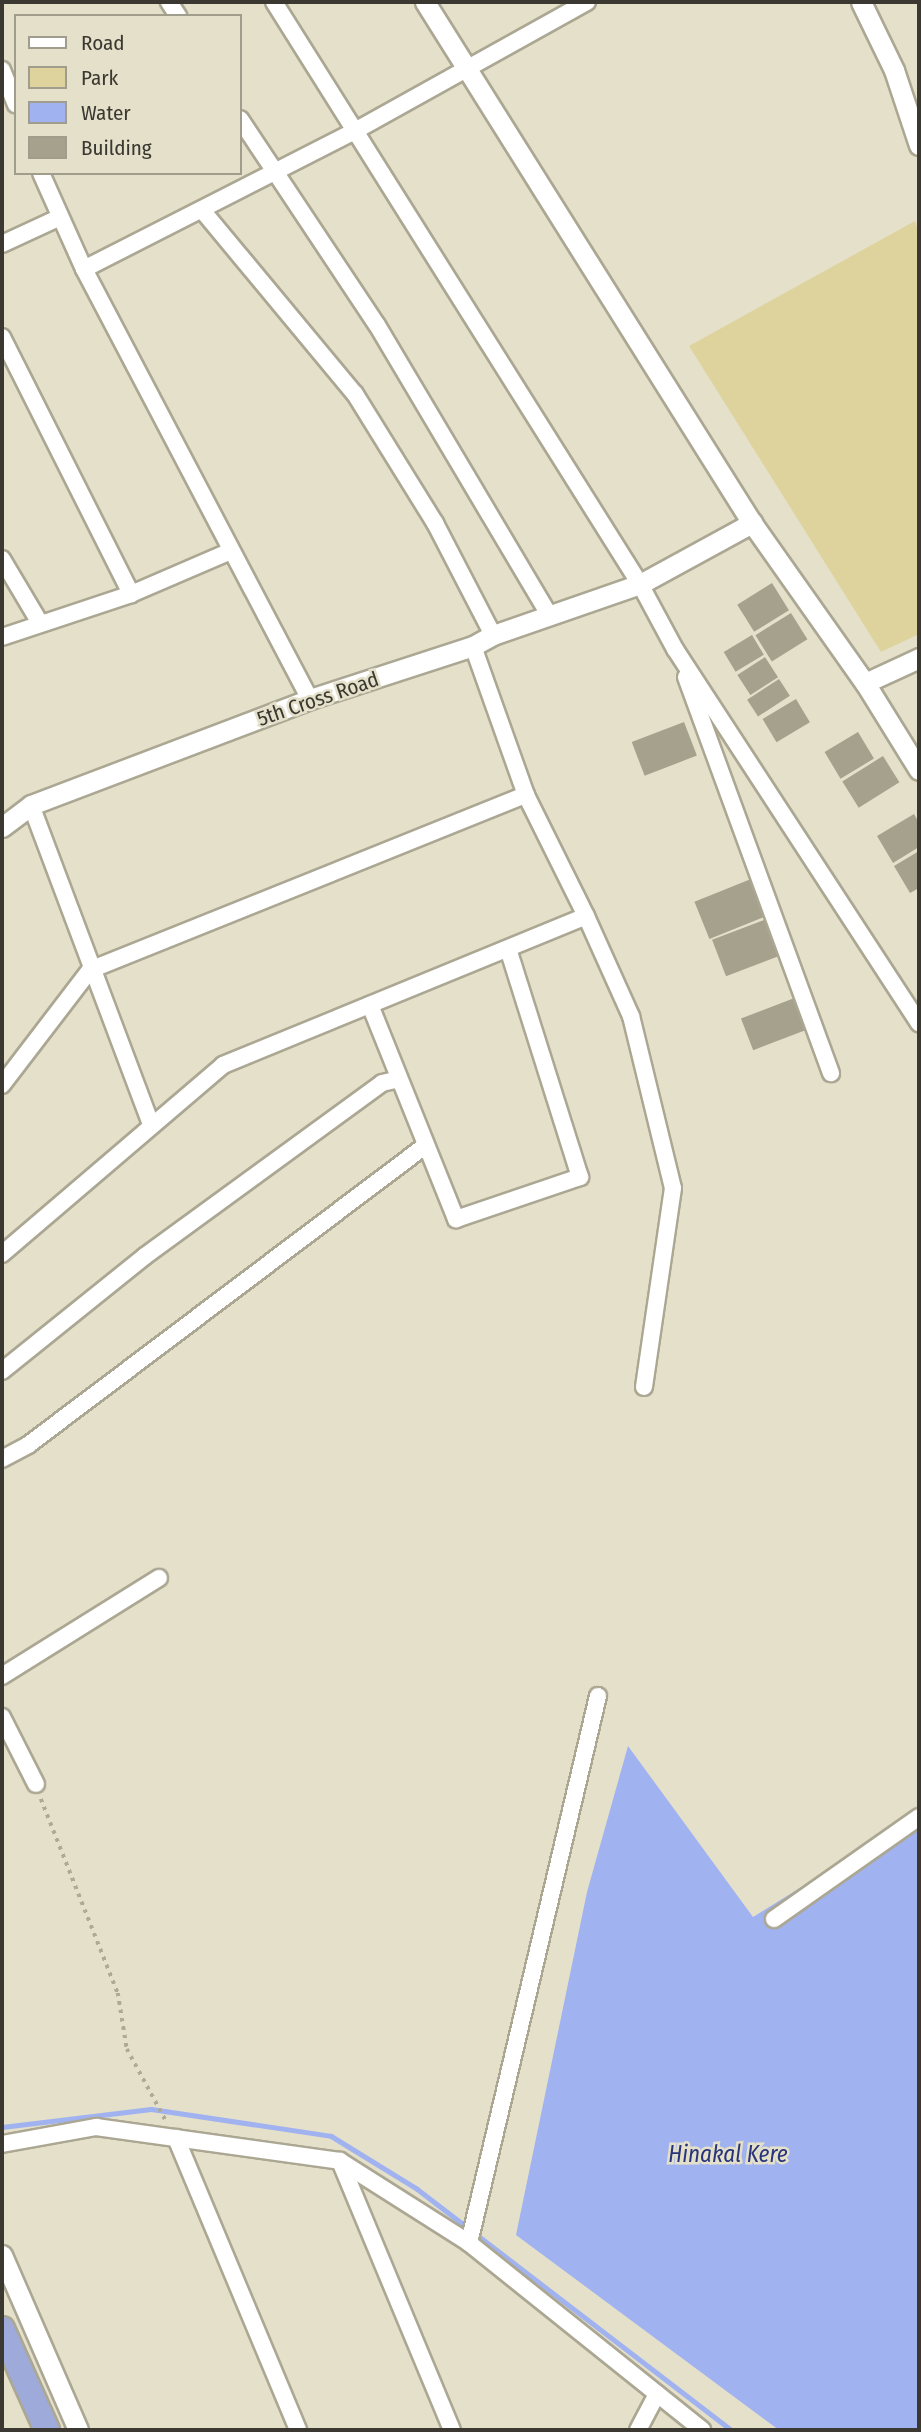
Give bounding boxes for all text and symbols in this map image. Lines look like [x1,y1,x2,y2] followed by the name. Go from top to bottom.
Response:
[14,14,242,175] legend
[81,30,125,56] text: Road
[81,65,118,91] text: Park
[81,100,131,126] text: Water
[81,135,152,161] text: Building
[254,666,382,732] street label: 5th Cross Road
[668,2140,788,2168] water label: Hinakal Kere

